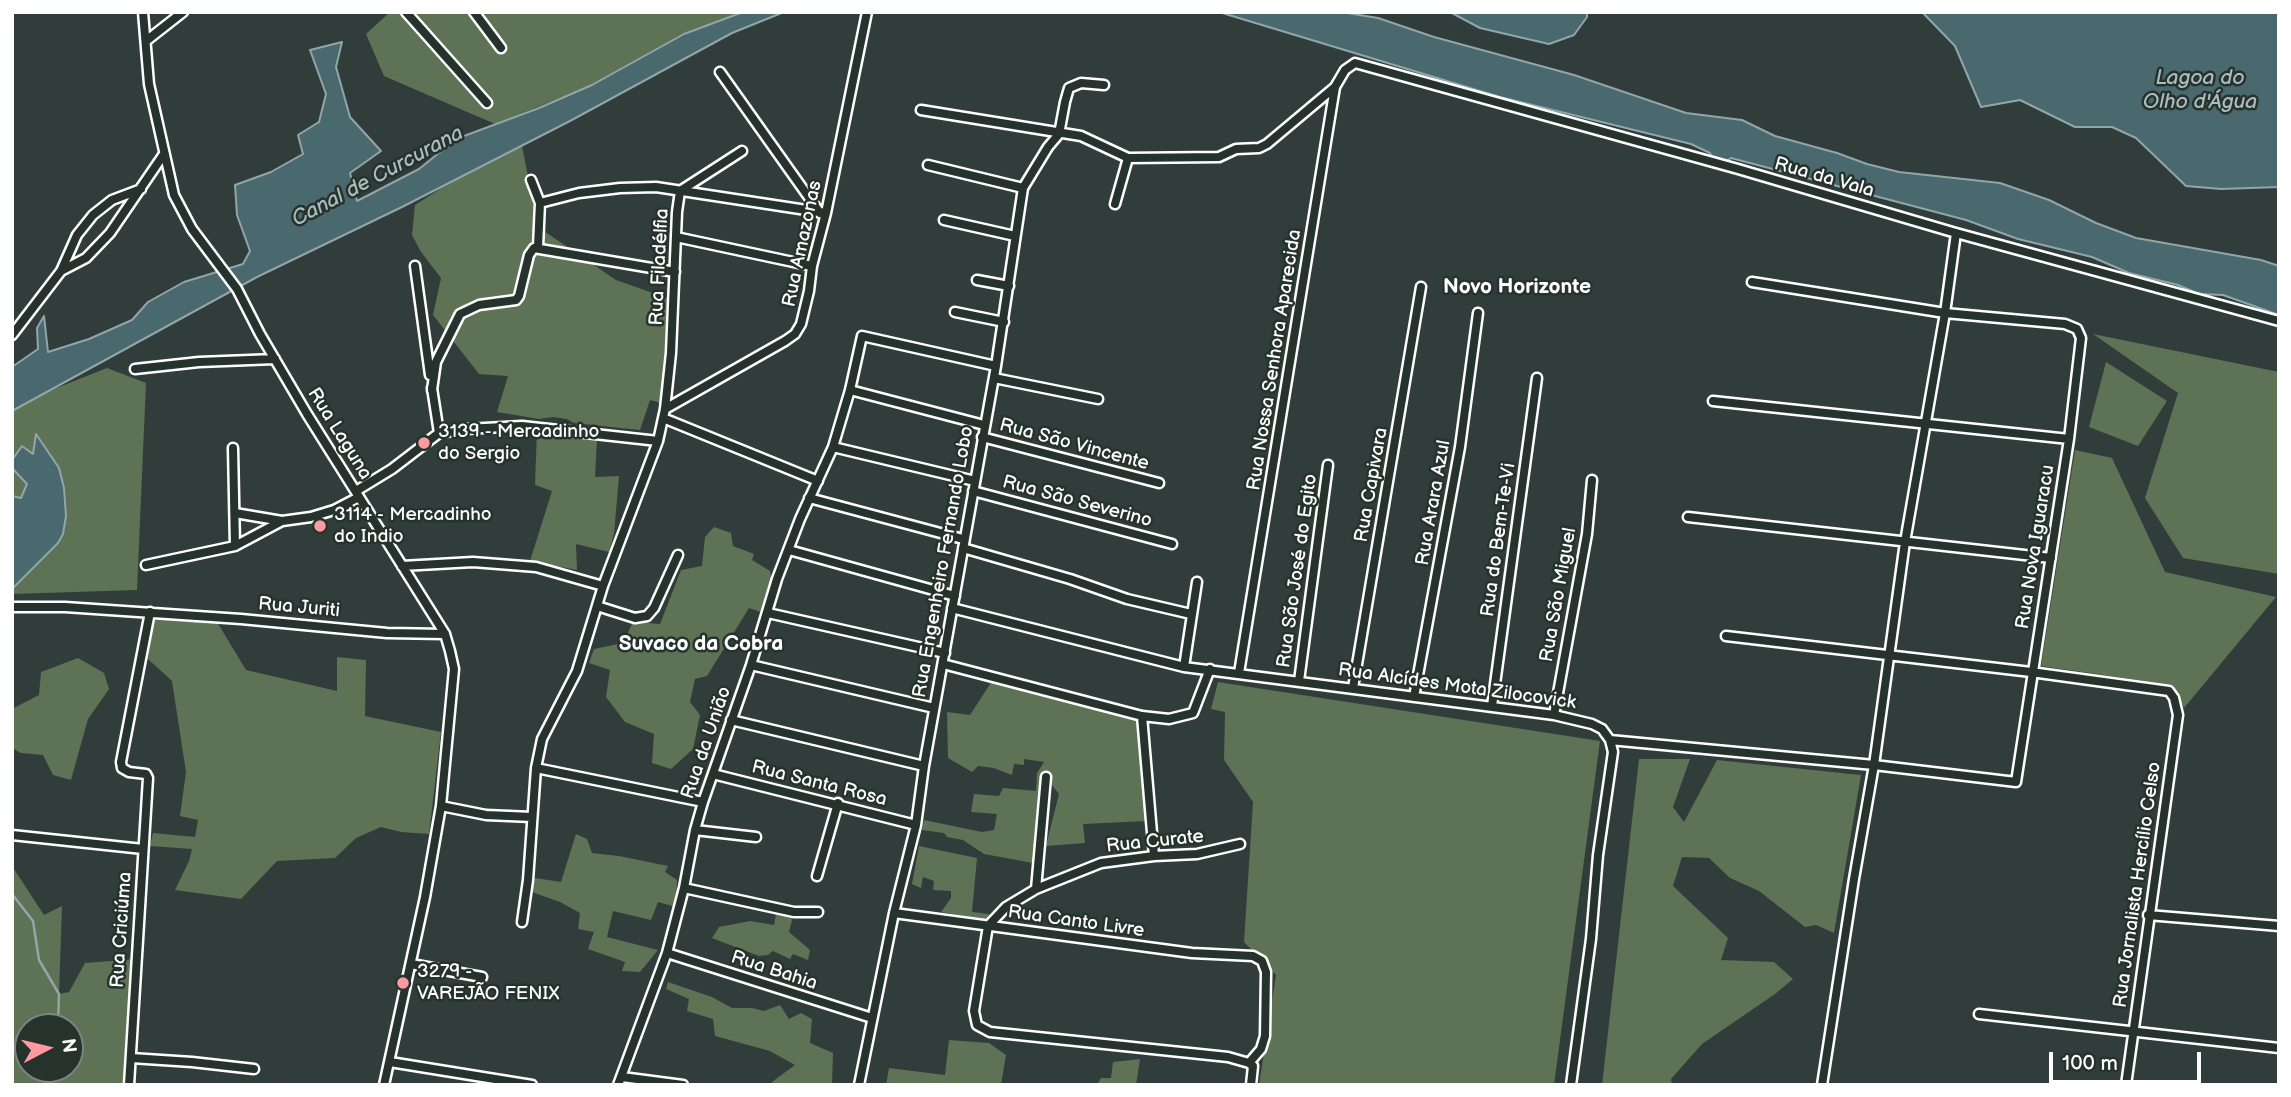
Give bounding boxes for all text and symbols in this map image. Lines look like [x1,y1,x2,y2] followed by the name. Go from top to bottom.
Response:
[2143,66,2257,116] water label: Lagoa do Olho d'Água
[288,121,468,233] water label: Canal de Curcurana
[1772,153,1876,203] street label: Rua da Vala
[778,179,828,309] street label: Rua Amazonas
[646,208,674,326] street label: Rua Filadélfia
[1243,228,1307,492] street label: Rua Nossa Senhora Aparecida
[1443,275,1591,301] district label: Novo Horizonte
[302,384,376,484] street label: Rua Laguna
[997,414,1151,476] street label: Rua São Vincente
[438,421,599,465] place label: 3139 - Mercadinho do Sergio
[909,424,979,700] street label: Rua Engenheiro Fernando Lobo
[1351,426,1393,544] street label: Rua Capivara
[416,435,432,451] marker: 3139 - Mercadinho do Sergio
[1412,439,1456,567] street label: Rua Arara Azul
[1477,462,1521,618] street label: Rua do Bem-Te-Vi
[2012,463,2060,631] street label: Rua Nova Iguaracu
[1000,471,1154,533] street label: Rua São Severino
[1273,473,1323,669] street label: Rua São José do Egito
[334,504,492,548] place label: 3114 - Mercadinho do Indio
[312,518,328,534] marker: 3114 - Mercadinho do Indio
[1536,526,1582,664] street label: Rua São Miguel
[257,593,341,623] street label: Rua Juriti
[619,632,783,658] district label: Suvaco da Cobra
[1337,659,1577,715] street label: Rua Alcídes Mota Zilocovick
[677,684,737,802] street label: Rua da União
[749,756,889,812] street label: Rua Santa Rosa
[2109,761,2167,1009] street label: Rua Jornalista Hercílio Celso
[1105,826,1205,858] street label: Rua Curate
[107,871,137,989] street label: Rua Criciúma
[1006,901,1146,943] street label: Rua Canto Livre
[728,946,820,996] street label: Rua Bahia
[417,961,559,1005] place label: 3279 - VAREJÃO FENIX
[395,975,411,991] marker: 3279 - VAREJÃO FENIX
[14,1013,84,1083] north arrow
[56,1037,81,1054] text: N
[2053,1038,2205,1082] scale bar
[2062,1051,2118,1076] text: 100 m

